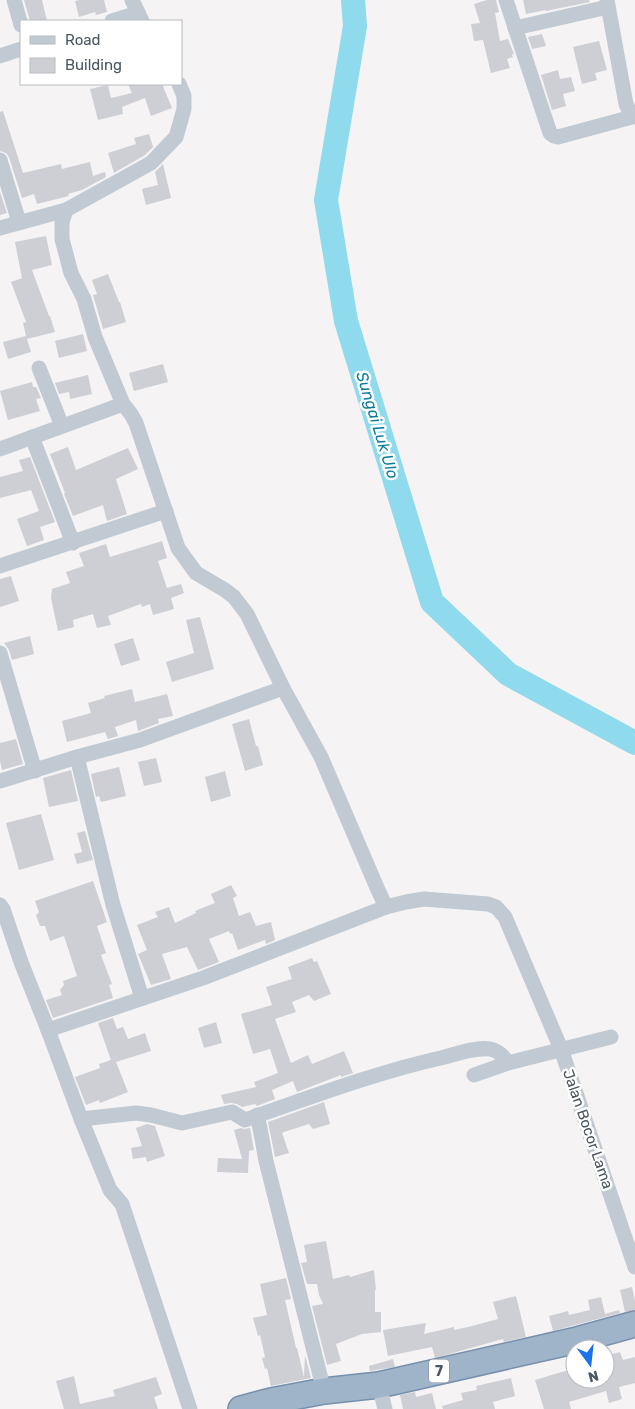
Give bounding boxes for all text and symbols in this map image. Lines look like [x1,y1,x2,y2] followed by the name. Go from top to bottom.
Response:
[20,20,182,85] legend
[65,31,101,49] text: Road
[65,56,122,74] text: Building
[352,369,403,481] water label: Sungai Luk Ulo
[559,1067,617,1191] street label: Jalan Bocor Lama
[565,1339,615,1389] north arrow
[429,1360,449,1382] road number: 7
[586,1367,600,1386] text: N

